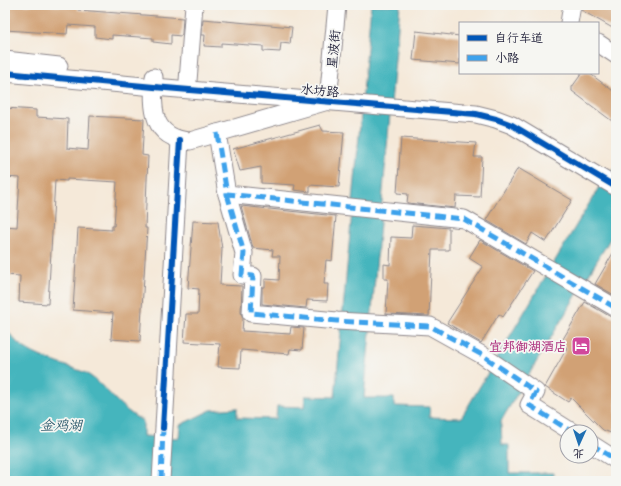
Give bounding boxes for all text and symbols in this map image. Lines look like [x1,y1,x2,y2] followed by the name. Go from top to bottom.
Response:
[459,22,599,74] legend
[323,29,345,69] street label: 星波街
[495,30,543,47] text: 自行车道
[495,50,519,67] text: 小路
[300,80,340,102] street label: 水坊路
[570,335,592,357] hotel icon: 宜邦御湖酒店
[489,338,567,356] place label: 宜邦御湖酒店
[40,416,84,436] water label: 金鸡湖
[559,424,599,464] north arrow
[573,446,584,461] text: 北

